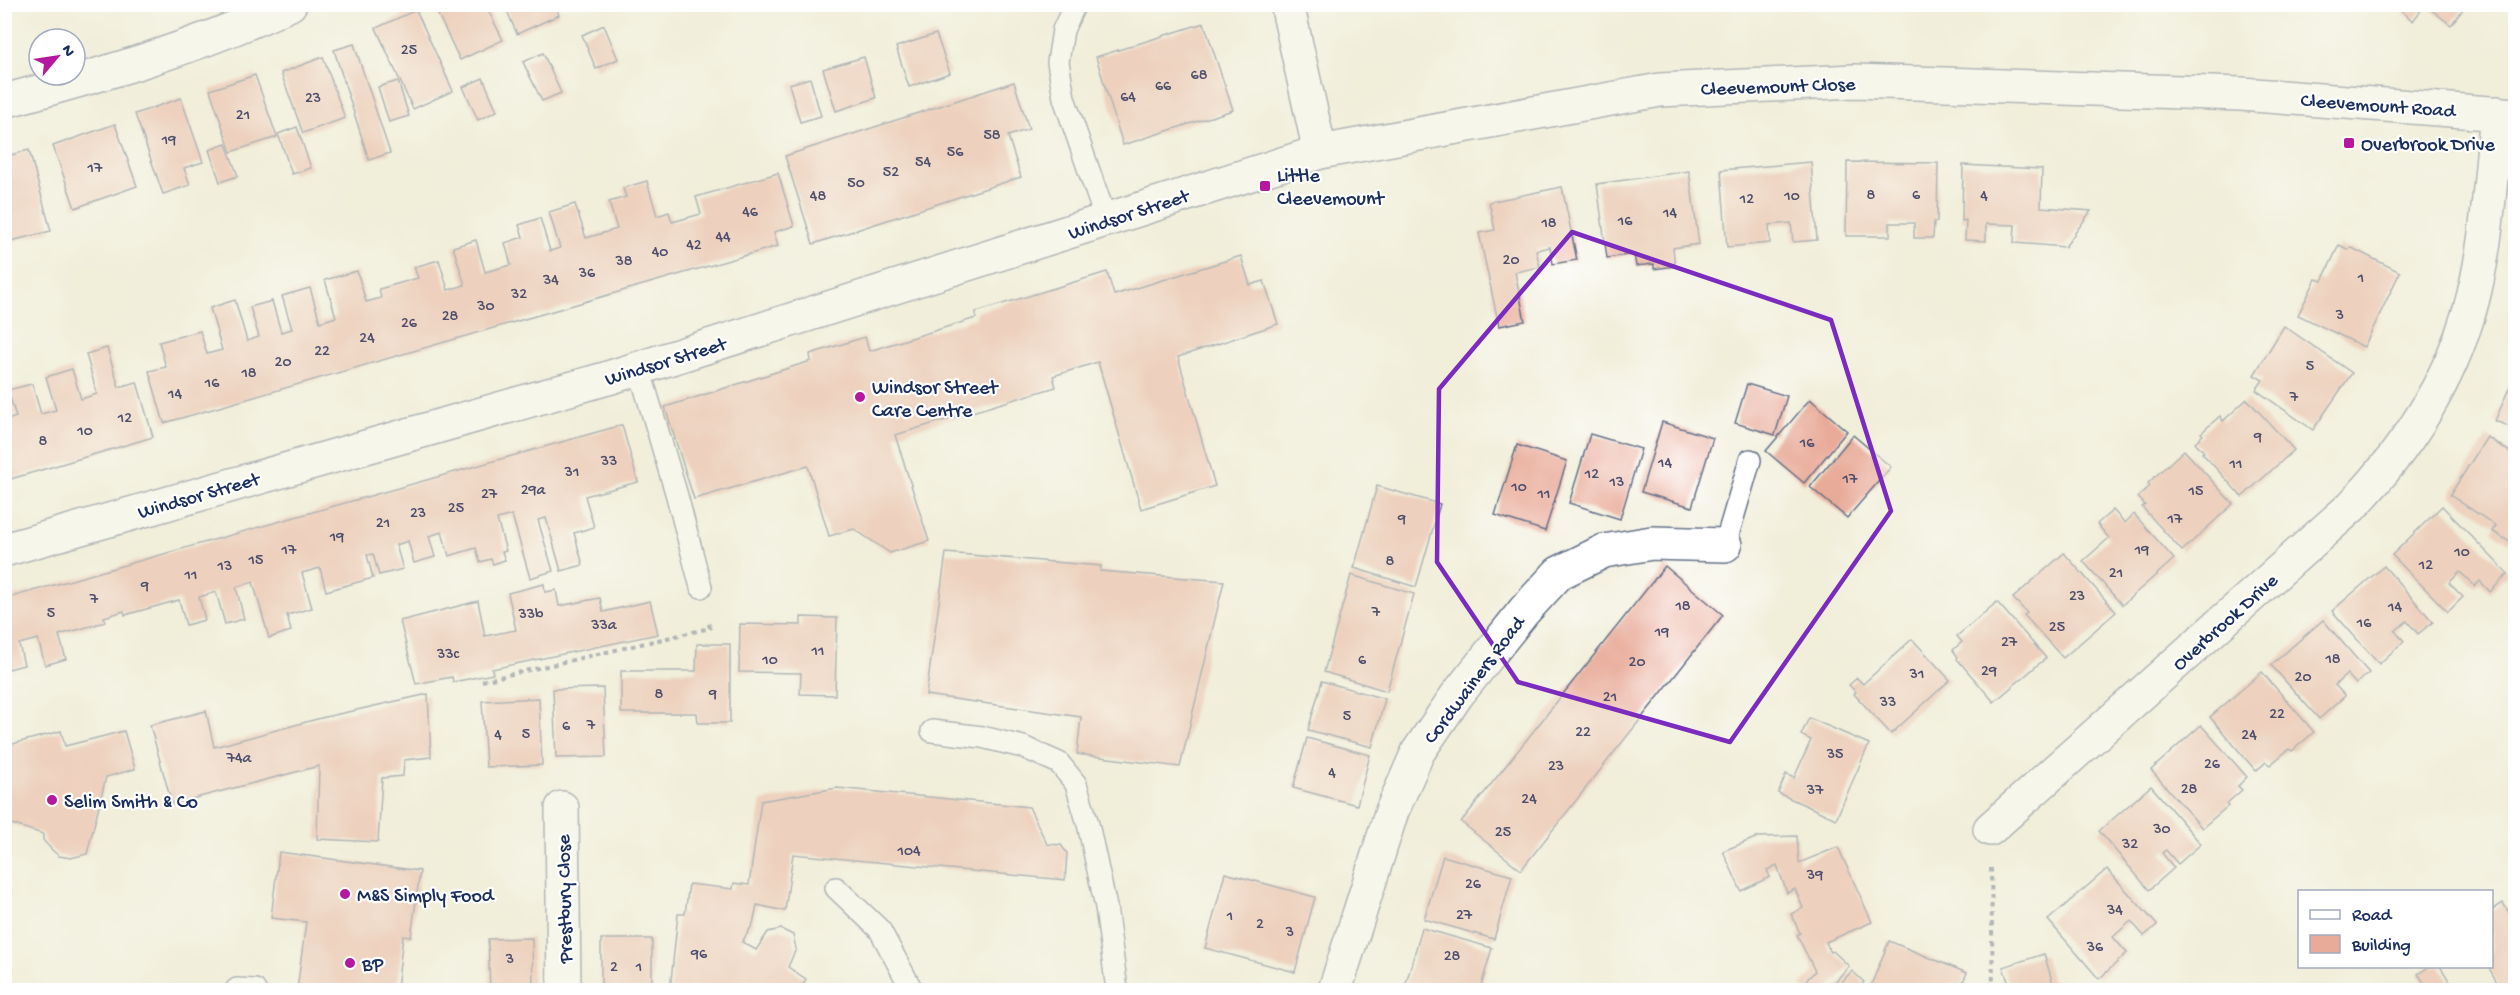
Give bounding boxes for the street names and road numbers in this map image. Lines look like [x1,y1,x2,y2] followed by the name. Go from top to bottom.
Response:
[1700,74,1857,103] street label: Cleevemount Close
[2300,91,2458,125] street label: Cleevemount Road
[1066,185,1194,247] street label: Windsor Street
[603,333,731,393] street label: Windsor Street
[135,469,264,526] street label: Windsor Street
[2169,570,2284,677] street label: Overbrook Drive
[1420,611,1533,749] street label: Cordwainers Road
[554,834,579,965] street label: Prestbury Close

